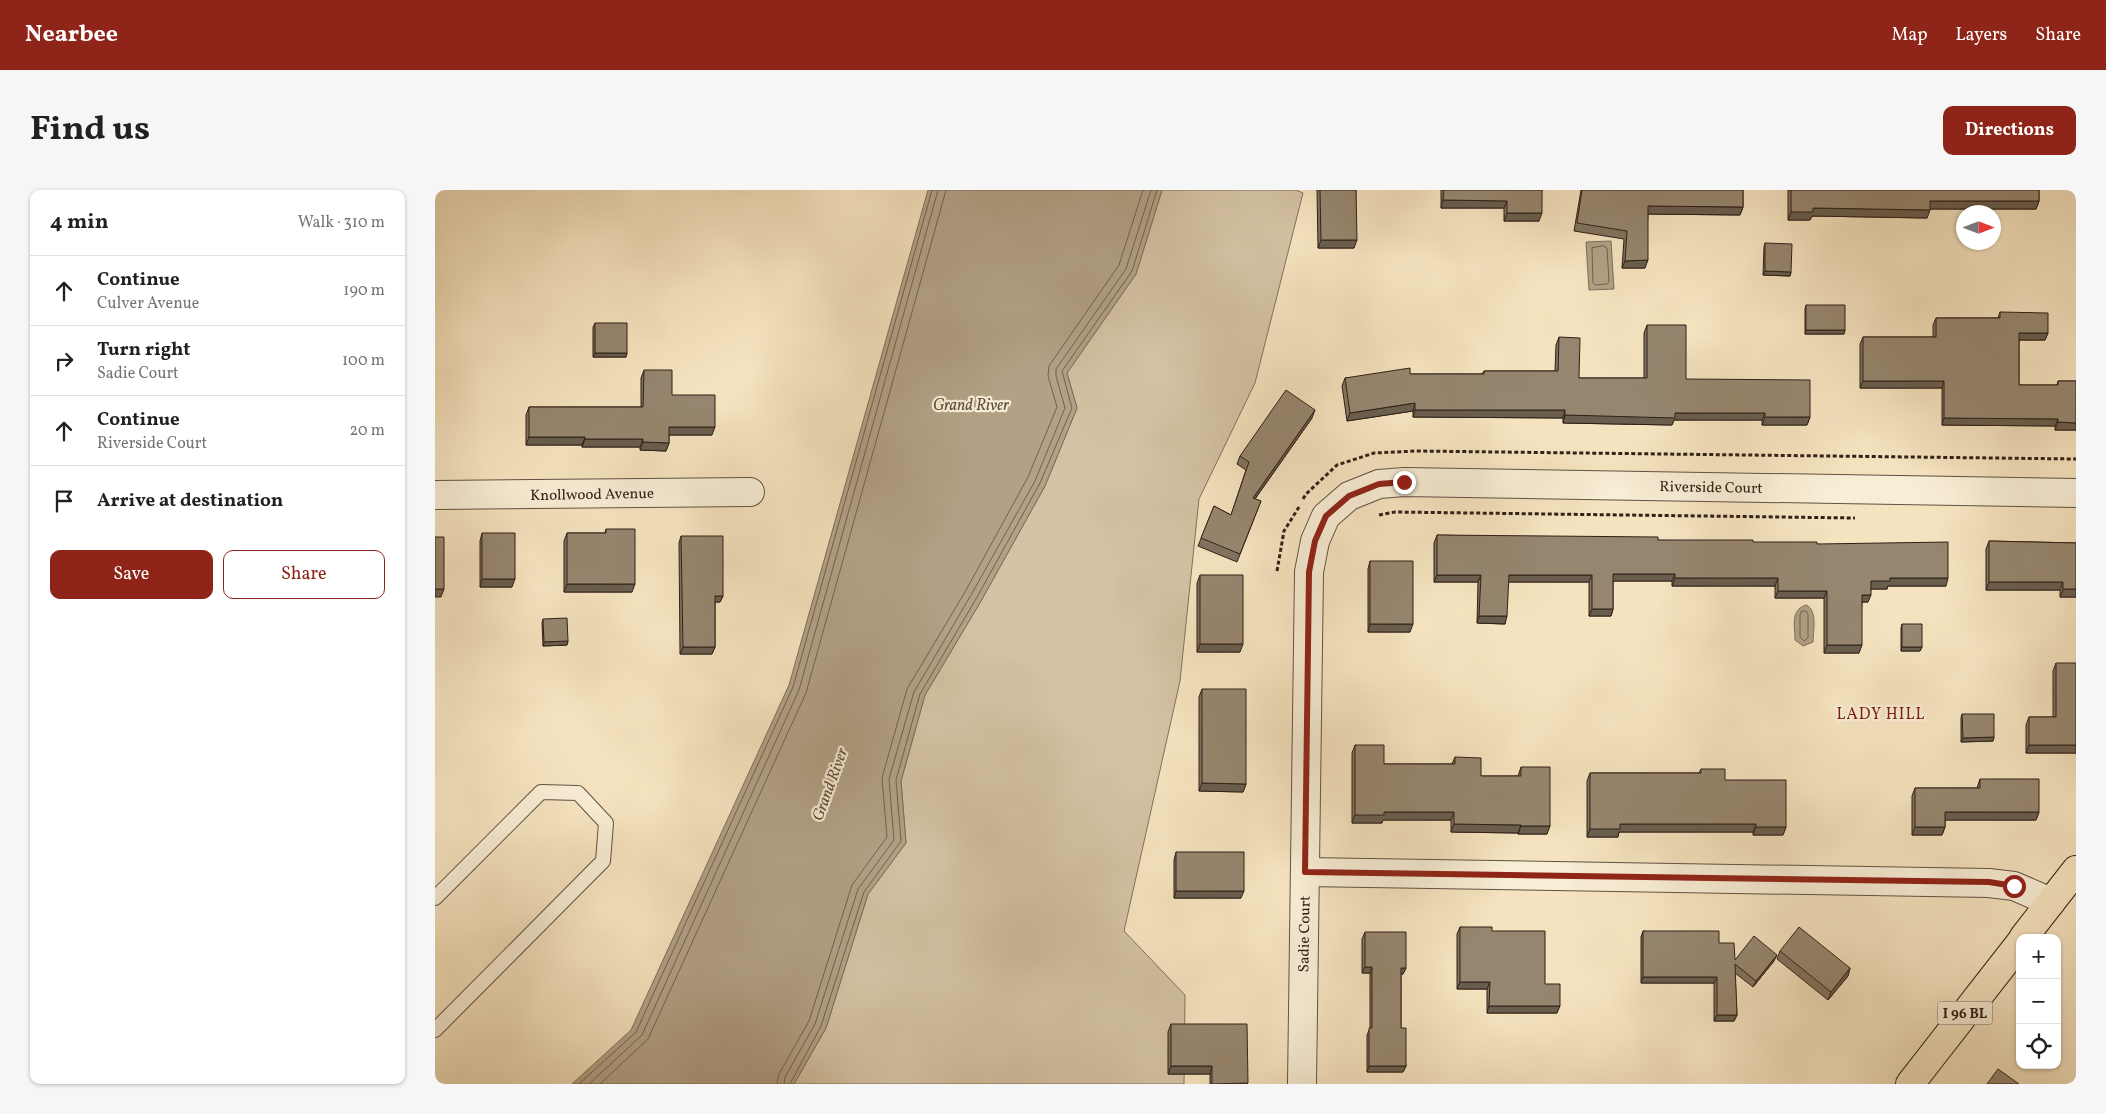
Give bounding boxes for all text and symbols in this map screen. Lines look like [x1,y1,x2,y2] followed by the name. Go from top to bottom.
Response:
[25,18,118,52] text: Nearbee
[1891,23,1927,48] text: Map
[1955,23,2007,48] text: Layers
[2035,23,2081,48] text: Share
[30,106,150,154] text: Find us
[1943,106,2076,155] button: Directions
[1956,205,2001,250] north arrow
[50,208,109,237] text: 4 min
[298,212,385,234] text: Walk · 310 m
[97,267,180,293] text: Continue
[50,277,78,305] icon: ahead
[343,280,385,302] text: 190 m
[97,293,199,315] text: Culver Avenue
[97,337,190,363] text: Turn right
[50,347,78,375] icon: right
[342,350,385,372] text: 100 m
[97,363,179,385] text: Sadie Court
[933,395,1010,417] water label: Grand River
[97,407,180,433] text: Continue
[50,417,78,445] icon: ahead
[350,420,385,442] text: 20 m
[97,433,207,455] text: Riverside Court
[1393,471,1416,494] route end
[1659,477,1763,500] street label: Riverside Court
[530,484,654,507] street label: Knollwood Avenue
[50,487,78,515] icon: arrive
[97,488,283,514] text: Arrive at destination
[50,550,213,599] button: Save
[223,550,385,599] button: Share
[1837,704,1925,726] district label: LADY HILL
[808,744,855,824] water label: Grand River
[2003,875,2026,898] route start
[1294,896,1317,973] street label: Sadie Court
[2016,934,2061,1069] map controls
[2016,934,2061,979] button: +
[2016,979,2061,1024] button: −
[1937,1001,1993,1024] road number: I 96 BL
[2016,1024,2061,1069] button: locate

